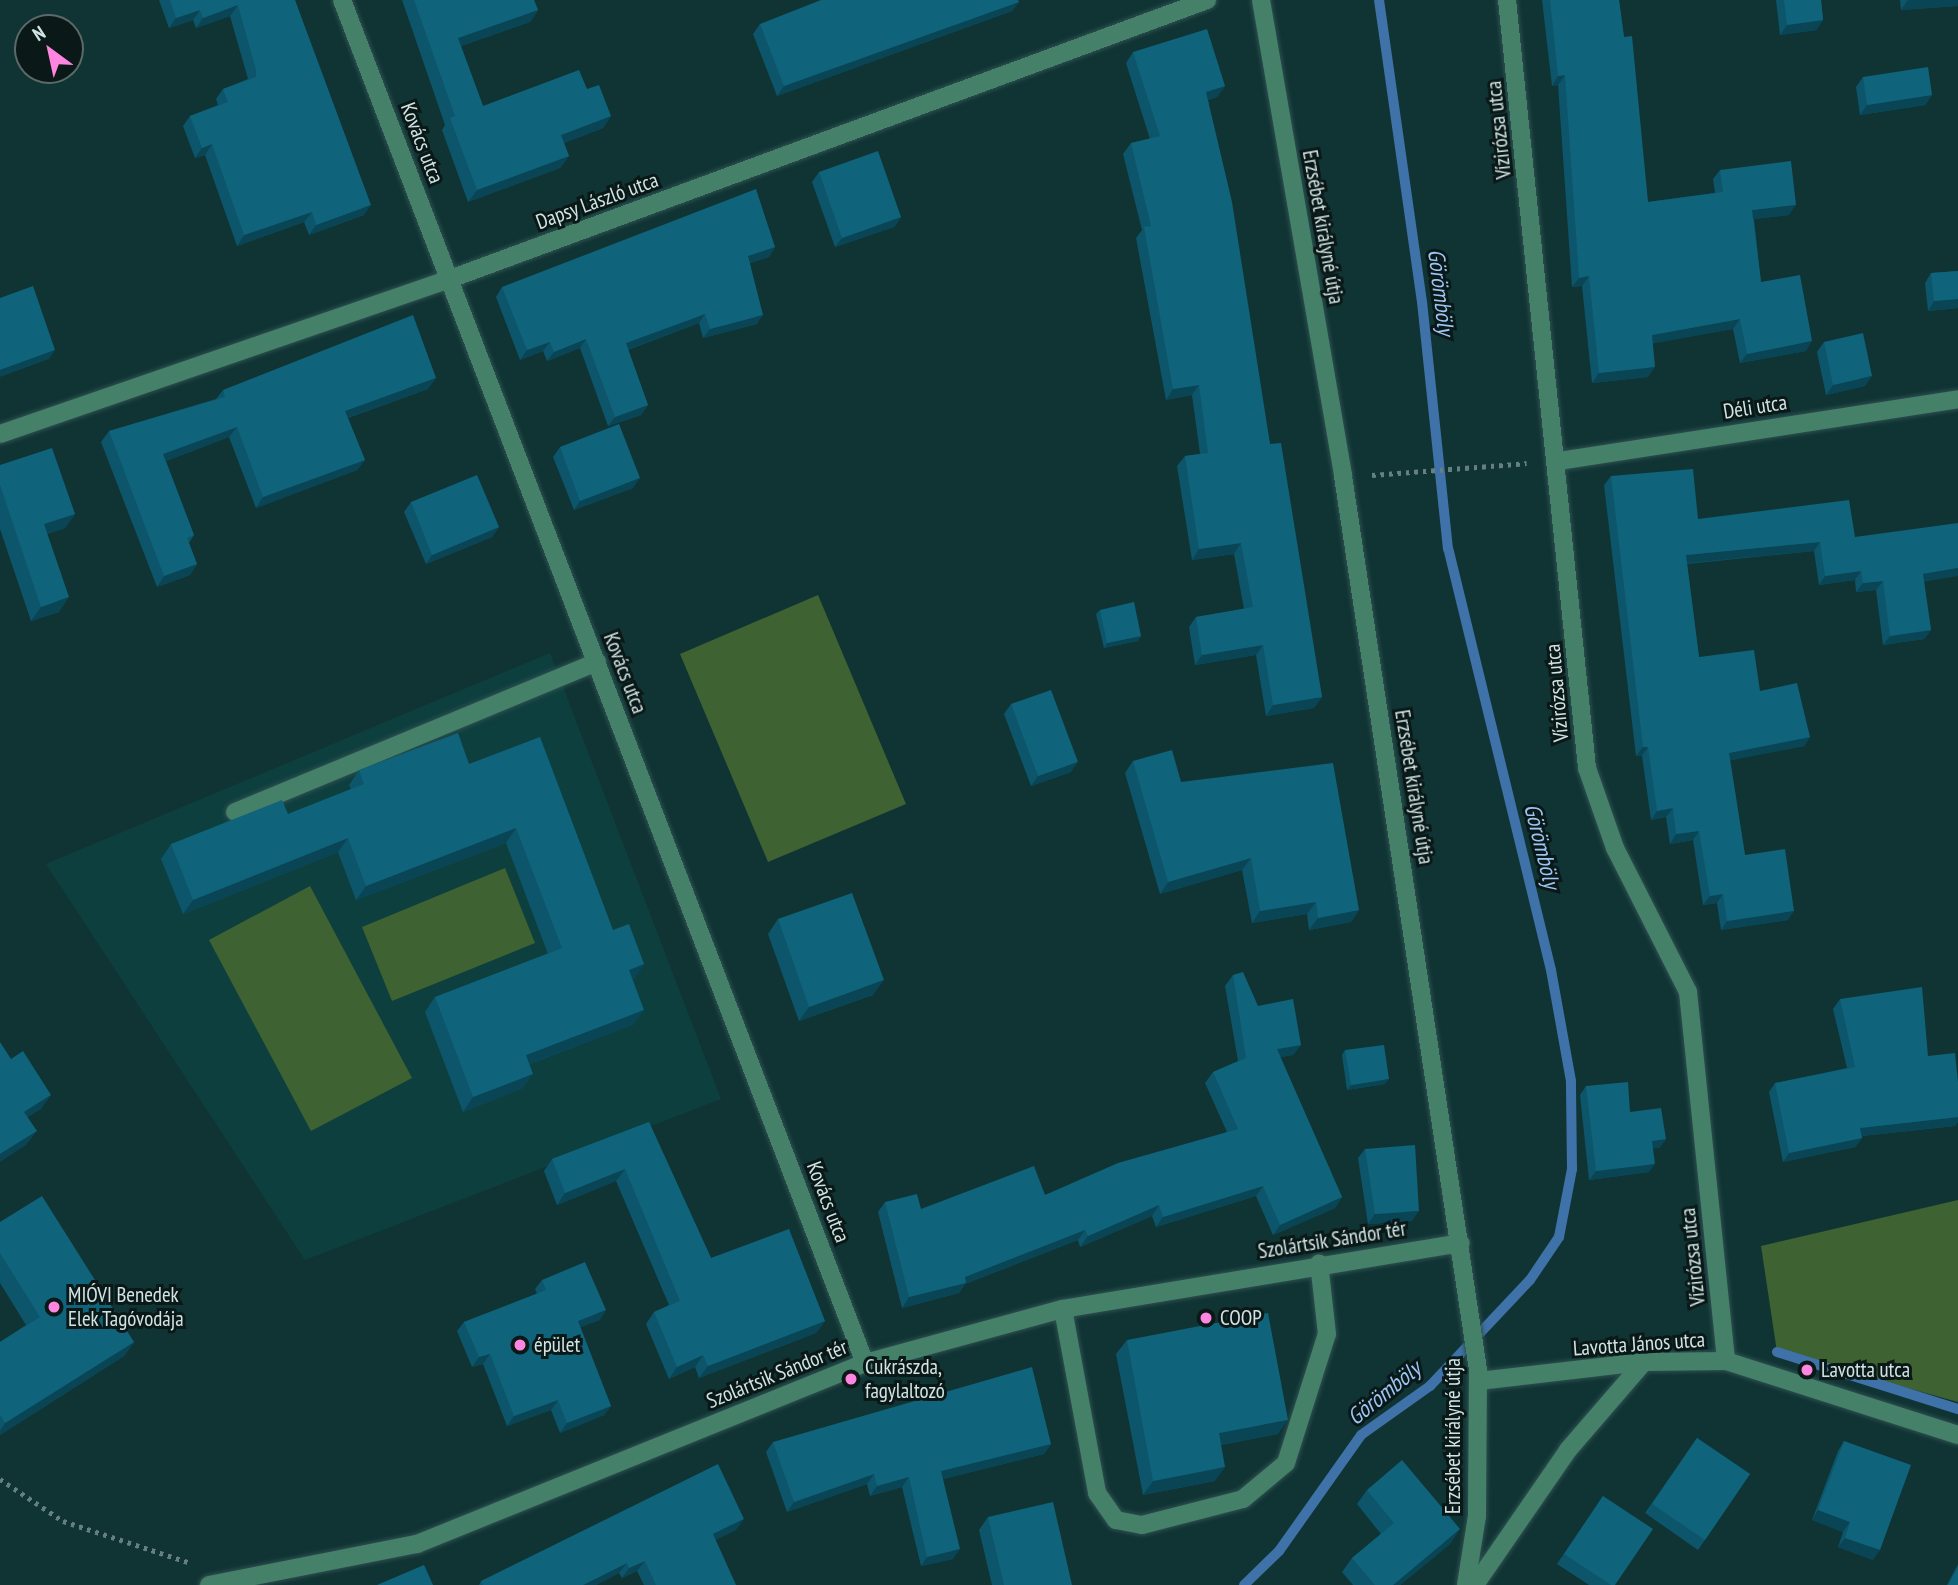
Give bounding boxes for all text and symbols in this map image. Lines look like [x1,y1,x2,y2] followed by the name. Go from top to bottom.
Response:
[14,14,84,84] north arrow
[28,20,49,46] text: N
[1481,80,1517,180] street label: Vízirózsa utca
[395,99,449,187] street label: Kovács utca
[1297,148,1349,306] street label: Erzsébet királyné útja
[532,167,662,235] street label: Dapsy László utca
[1422,247,1460,337] water label: Görömböly
[1721,390,1789,424] street label: Déli utca
[598,629,652,717] street label: Kovács utca
[1540,643,1574,743] street label: Vízirózsa utca
[1389,708,1439,866] street label: Erzsébet királyné útja
[1518,801,1566,891] water label: Görömböly
[801,1158,855,1246] street label: Kovács utca
[1675,1207,1711,1307] street label: Vízirózsa utca
[1256,1216,1408,1264] street label: Szolártsik Sándor tér
[68,1282,185,1332] place label: MIÓVI Benedek Elek Tagóvodája
[46,1299,62,1315] marker: MIÓVI Benedek Elek Tagóvodája
[1220,1305,1262,1331] place label: COOP
[1198,1310,1214,1326] marker: COOP
[1572,1327,1706,1361] street label: Lavotta János utca
[534,1332,580,1358] place label: épület
[703,1334,851,1414] street label: Szolártsik Sándor tér
[512,1337,528,1353] marker: épület
[865,1354,945,1404] place label: Cukrászda, fagylaltozó
[1342,1355,1426,1431] water label: Görömböly
[1821,1357,1910,1383] place label: Lavotta utca
[1440,1358,1466,1514] street label: Erzsébet királyné útja
[1799,1362,1815,1378] marker: Lavotta utca
[843,1371,859,1387] marker: Cukrászda, fagylaltozó

